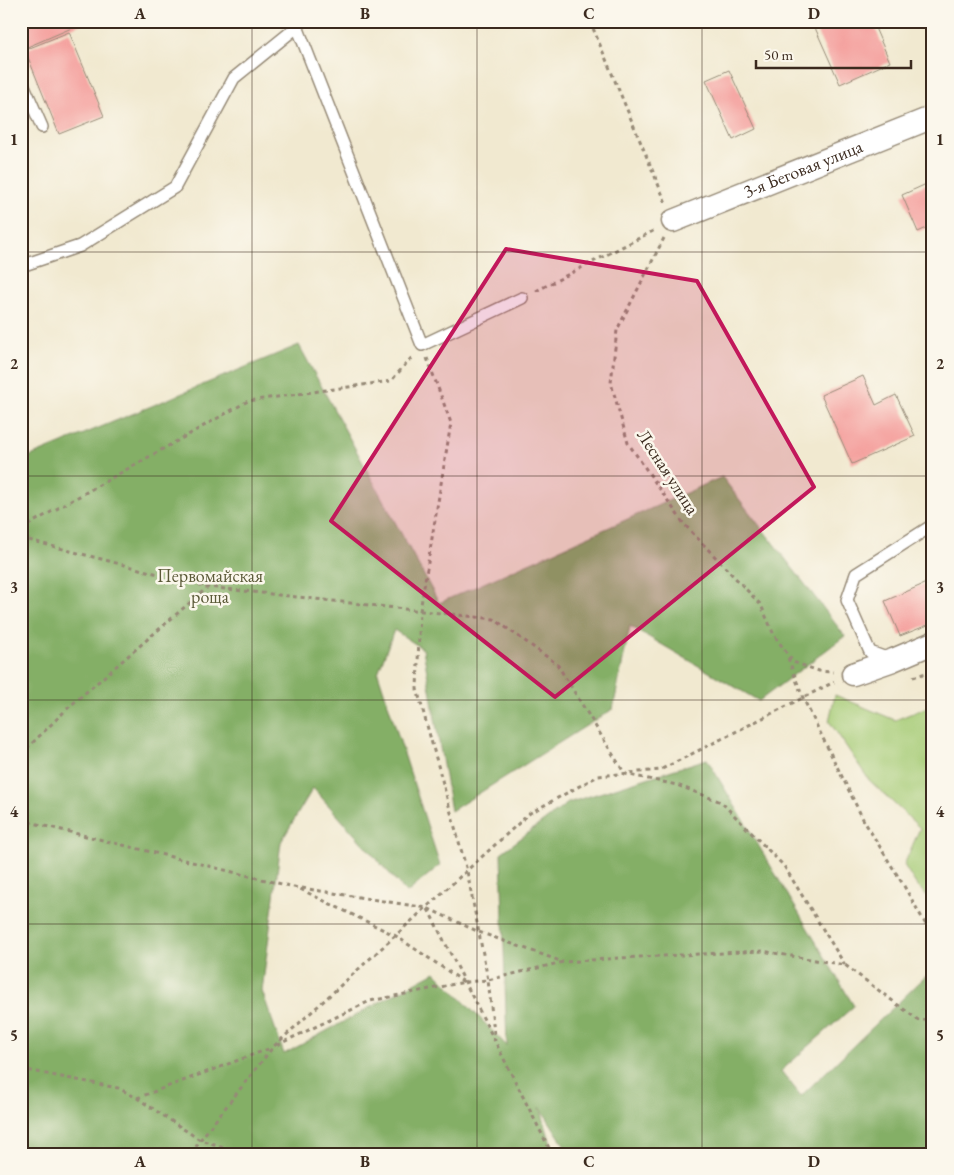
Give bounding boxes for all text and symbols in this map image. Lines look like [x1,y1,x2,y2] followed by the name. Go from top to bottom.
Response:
[133,3,146,24] text: A
[360,3,370,24] text: B
[583,3,595,24] text: C
[808,3,820,24] text: D
[756,38,912,70] scale bar
[764,45,793,64] text: 50 m
[10,129,18,150] text: 1
[936,129,944,150] text: 1
[740,134,867,203] street label: 3-я Беговая улица
[10,353,19,374] text: 2
[936,353,945,374] text: 2
[632,425,705,519] street label: Лесная улица
[157,564,263,608] park label: Первомайская роща
[10,577,18,598] text: 3
[936,577,944,598] text: 3
[10,801,19,822] text: 4
[936,801,945,822] text: 4
[10,1025,18,1046] text: 5
[936,1025,944,1046] text: 5
[133,1151,146,1172] text: A
[360,1151,370,1172] text: B
[583,1151,595,1172] text: C
[808,1151,820,1172] text: D

